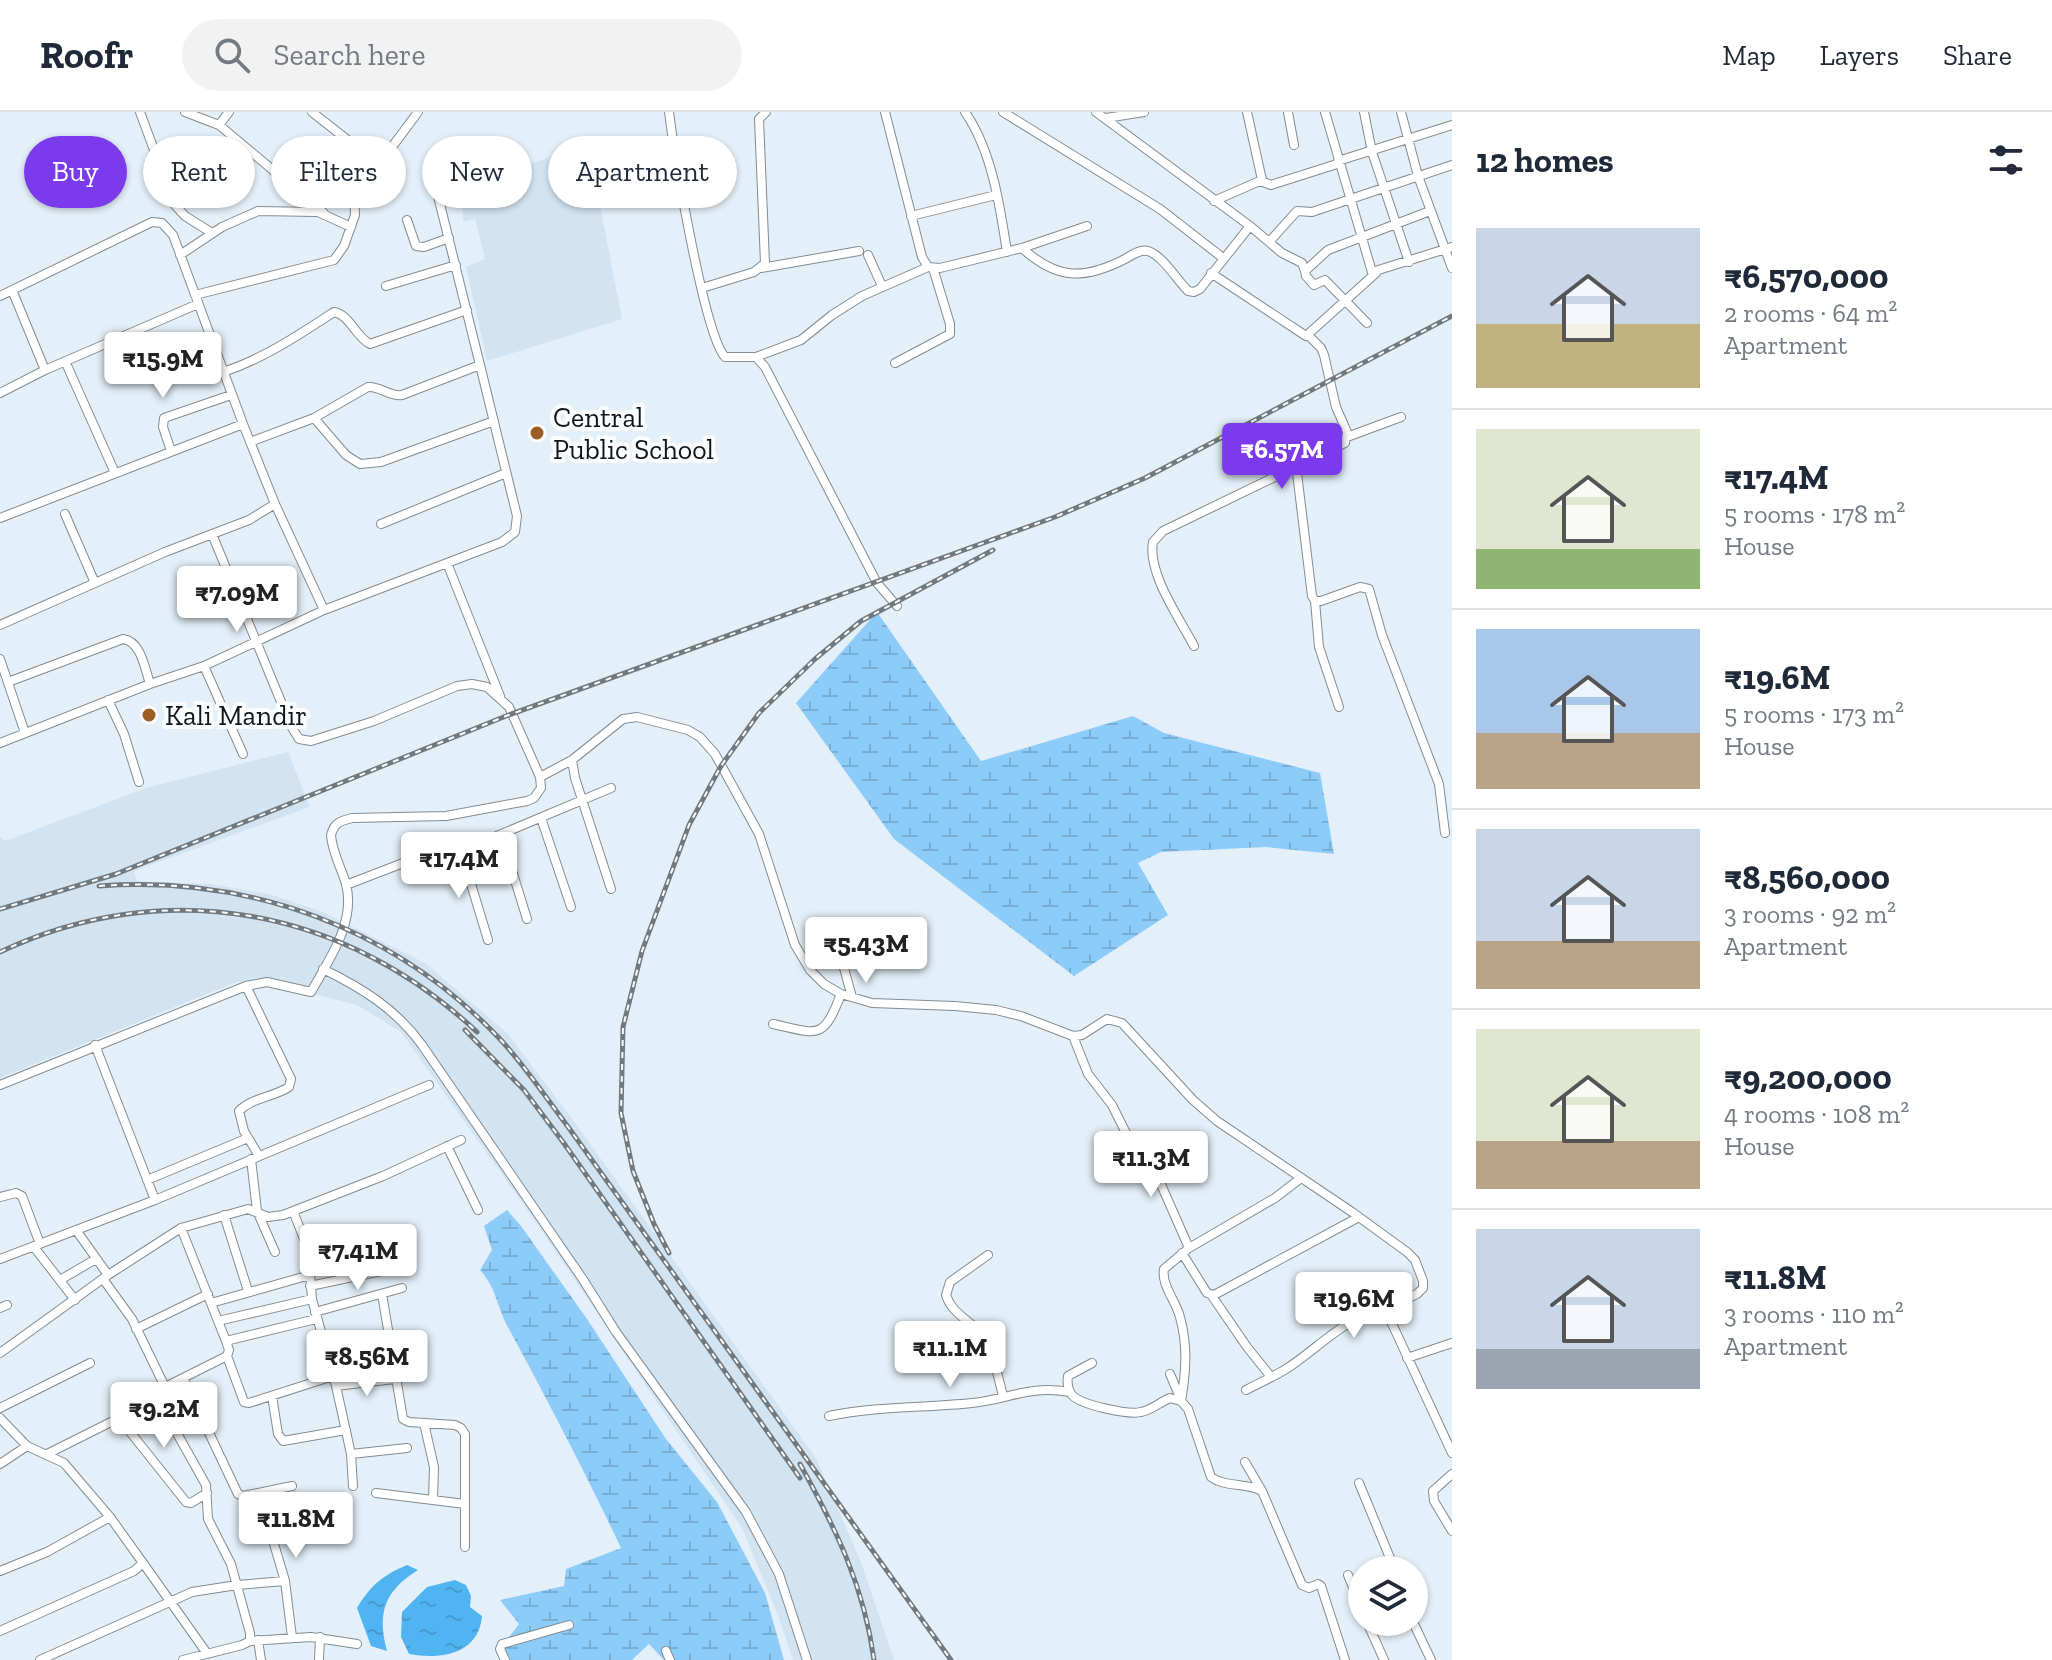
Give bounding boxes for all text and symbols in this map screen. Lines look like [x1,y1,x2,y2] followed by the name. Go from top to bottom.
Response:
[182,19,742,91] search box
[40,32,134,78] text: Roofr
[210,33,254,77] icon: search
[274,37,425,73] text: Search here
[1722,39,1776,72] text: Map
[1820,39,1899,72] text: Layers
[1943,39,2012,72] text: Share
[24,136,127,208] chip: Buy
[143,136,255,208] chip: Rent
[271,136,406,208] chip: Filters
[422,136,532,208] chip: New
[548,136,737,208] chip: Apartment
[1984,138,2028,182] icon: filters
[1476,140,1614,181] text: 12 homes
[1724,256,1889,297] text: ₹6,570,000
[1540,260,1636,356] icon: home
[1724,297,1897,329] text: 2 rooms · 64 m²
[1724,329,1847,361] text: Apartment
[98,332,228,400] pin: ₹15.9M
[122,342,204,374] text: ₹15.9M
[553,401,714,466] place label: Central Public School
[1217,423,1347,491] pin: ₹6.57M
[528,424,546,442] marker: Central Public School
[1240,433,1324,465] text: ₹6.57M
[1724,457,1829,498] text: ₹17.4M
[1540,461,1636,557] icon: home
[1724,498,1905,530] text: 5 rooms · 178 m²
[1724,530,1795,562] text: House
[172,566,302,634] pin: ₹7.09M
[195,576,279,608] text: ₹7.09M
[1724,657,1830,698] text: ₹19.6M
[1540,661,1636,757] icon: home
[1724,698,1904,730] text: 5 rooms · 173 m²
[165,699,307,732] place label: Kali Mandir
[140,706,158,724] marker: Kali Mandir
[1724,730,1795,762] text: House
[394,832,524,900] pin: ₹17.4M
[419,842,499,874] text: ₹17.4M
[1724,857,1890,898] text: ₹8,560,000
[1540,861,1636,957] icon: home
[1724,898,1896,930] text: 3 rooms · 92 m²
[801,917,931,985] pin: ₹5.43M
[823,927,909,959] text: ₹5.43M
[1724,930,1847,962] text: Apartment
[1724,1057,1892,1098] text: ₹9,200,000
[1540,1061,1636,1157] icon: home
[1724,1098,1909,1130] text: 4 rooms · 108 m²
[1724,1130,1795,1162] text: House
[1086,1131,1216,1199] pin: ₹11.3M
[1112,1141,1190,1173] text: ₹11.3M
[293,1224,423,1292] pin: ₹7.41M
[318,1234,398,1266] text: ₹7.41M
[1724,1257,1826,1298] text: ₹11.8M
[1540,1261,1636,1357] icon: home
[1289,1272,1419,1340] pin: ₹19.6M
[1313,1282,1395,1314] text: ₹19.6M
[1724,1298,1904,1330] text: 3 rooms · 110 m²
[885,1321,1015,1389] pin: ₹11.1M
[302,1330,432,1398] pin: ₹8.56M
[1724,1330,1847,1362] text: Apartment
[913,1331,987,1363] text: ₹11.1M
[325,1340,409,1372] text: ₹8.56M
[108,1382,220,1450] pin: ₹9.2M
[128,1392,200,1424] text: ₹9.2M
[231,1492,361,1560] pin: ₹11.8M
[257,1502,335,1534] text: ₹11.8M
[1348,1556,1428,1636] map controls
[1348,1556,1428,1636] button: layers

